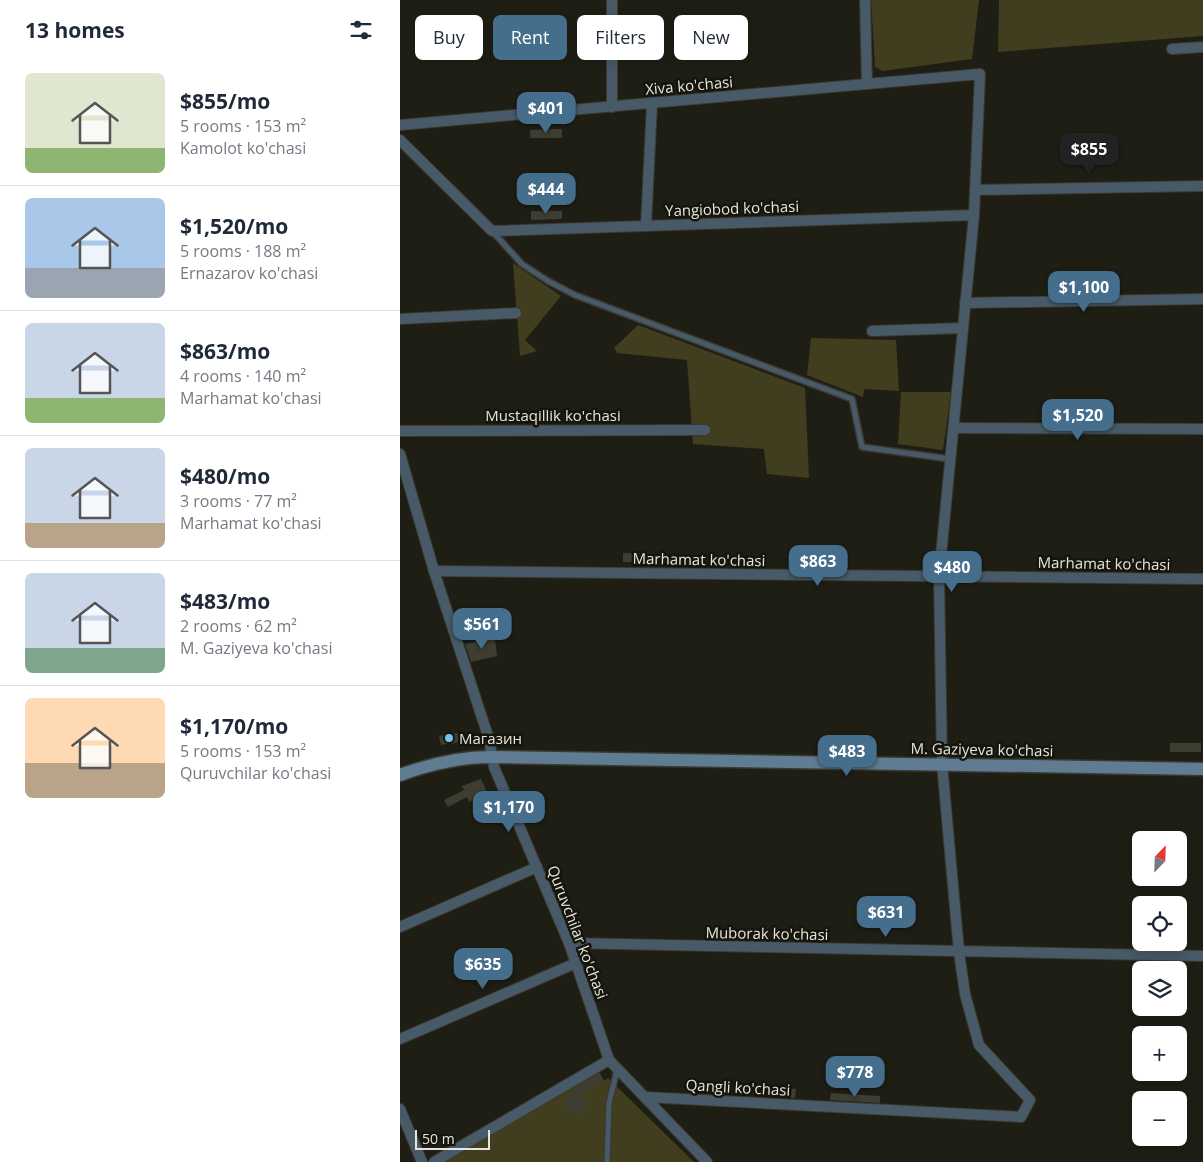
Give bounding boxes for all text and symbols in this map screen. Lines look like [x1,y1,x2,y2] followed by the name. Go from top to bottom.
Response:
[415,15,483,60] chip: Buy
[493,15,567,60] chip: Rent
[577,15,664,60] chip: Filters
[674,15,748,60] chip: New
[25,16,125,44] text: 13 homes
[347,16,375,44] icon: filters
[644,71,734,99] street label: Xiva ko'chasi
[180,87,270,115] text: $855/mo
[516,92,576,134] pin: $401
[65,93,125,153] icon: home
[528,97,564,119] text: $401
[180,115,306,137] text: 5 rooms · 153 m²
[1059,132,1119,175] pin: $855
[180,137,306,159] text: Kamolot ko'chasi
[1071,138,1107,160] text: $855
[516,172,576,215] pin: $444
[528,178,564,200] text: $444
[665,196,799,220] street label: Yangiobod ko'chasi
[180,212,288,240] text: $1,520/mo
[65,218,125,278] icon: home
[180,240,306,262] text: 5 rooms · 188 m²
[180,262,318,284] text: Ernazarov ko'chasi
[1043,270,1125,313] pin: $1,100
[1059,276,1109,298] text: $1,100
[180,337,270,365] text: $863/mo
[65,343,125,403] icon: home
[180,365,306,387] text: 4 rooms · 140 m²
[180,387,322,409] text: Marhamat ko'chasi
[1037,398,1119,441] pin: $1,520
[1053,404,1103,426] text: $1,520
[485,405,621,425] street label: Mustaqillik ko'chasi
[180,462,270,490] text: $480/mo
[65,468,125,528] icon: home
[180,490,297,512] text: 3 rooms · 77 m²
[180,512,322,534] text: Marhamat ko'chasi
[788,544,848,587] pin: $863
[632,548,766,570] street label: Marhamat ko'chasi
[800,550,836,572] text: $863
[922,550,982,593] pin: $480
[1037,552,1171,574] street label: Marhamat ko'chasi
[934,556,970,578] text: $480
[180,587,270,615] text: $483/mo
[65,593,125,653] icon: home
[452,608,512,650] pin: $561
[464,613,500,635] text: $561
[180,615,297,637] text: 2 rooms · 62 m²
[180,637,332,659] text: M. Gaziyeva ko'chasi
[180,712,288,740] text: $1,170/mo
[65,718,125,778] icon: home
[459,728,522,748] place label: Магазин
[443,732,455,744] marker: Магазин
[817,734,877,777] pin: $483
[910,738,1054,760] street label: M. Gaziyeva ko'chasi
[180,740,306,762] text: 5 rooms · 153 m²
[829,740,865,762] text: $483
[180,762,331,784] text: Quruvchilar ko'chasi
[468,790,550,833] pin: $1,170
[484,796,534,818] text: $1,170
[1132,831,1188,886] north arrow
[1132,831,1187,1146] map controls
[543,862,613,1002] street label: Quruvchilar ko'chasi
[856,896,916,938] pin: $631
[1132,896,1187,951] button: locate
[868,901,904,923] text: $631
[705,922,829,944] street label: Muborak ko'chasi
[453,948,513,990] pin: $635
[465,953,501,975] text: $635
[1132,961,1187,1016] button: layers
[1132,1026,1187,1081] button: +
[825,1056,885,1098] pin: $778
[837,1061,873,1083] text: $778
[685,1074,791,1100] street label: Qangli ko'chasi
[1132,1091,1187,1146] button: −
[415,1127,490,1150] scale bar
[422,1129,455,1148] text: 50 m

